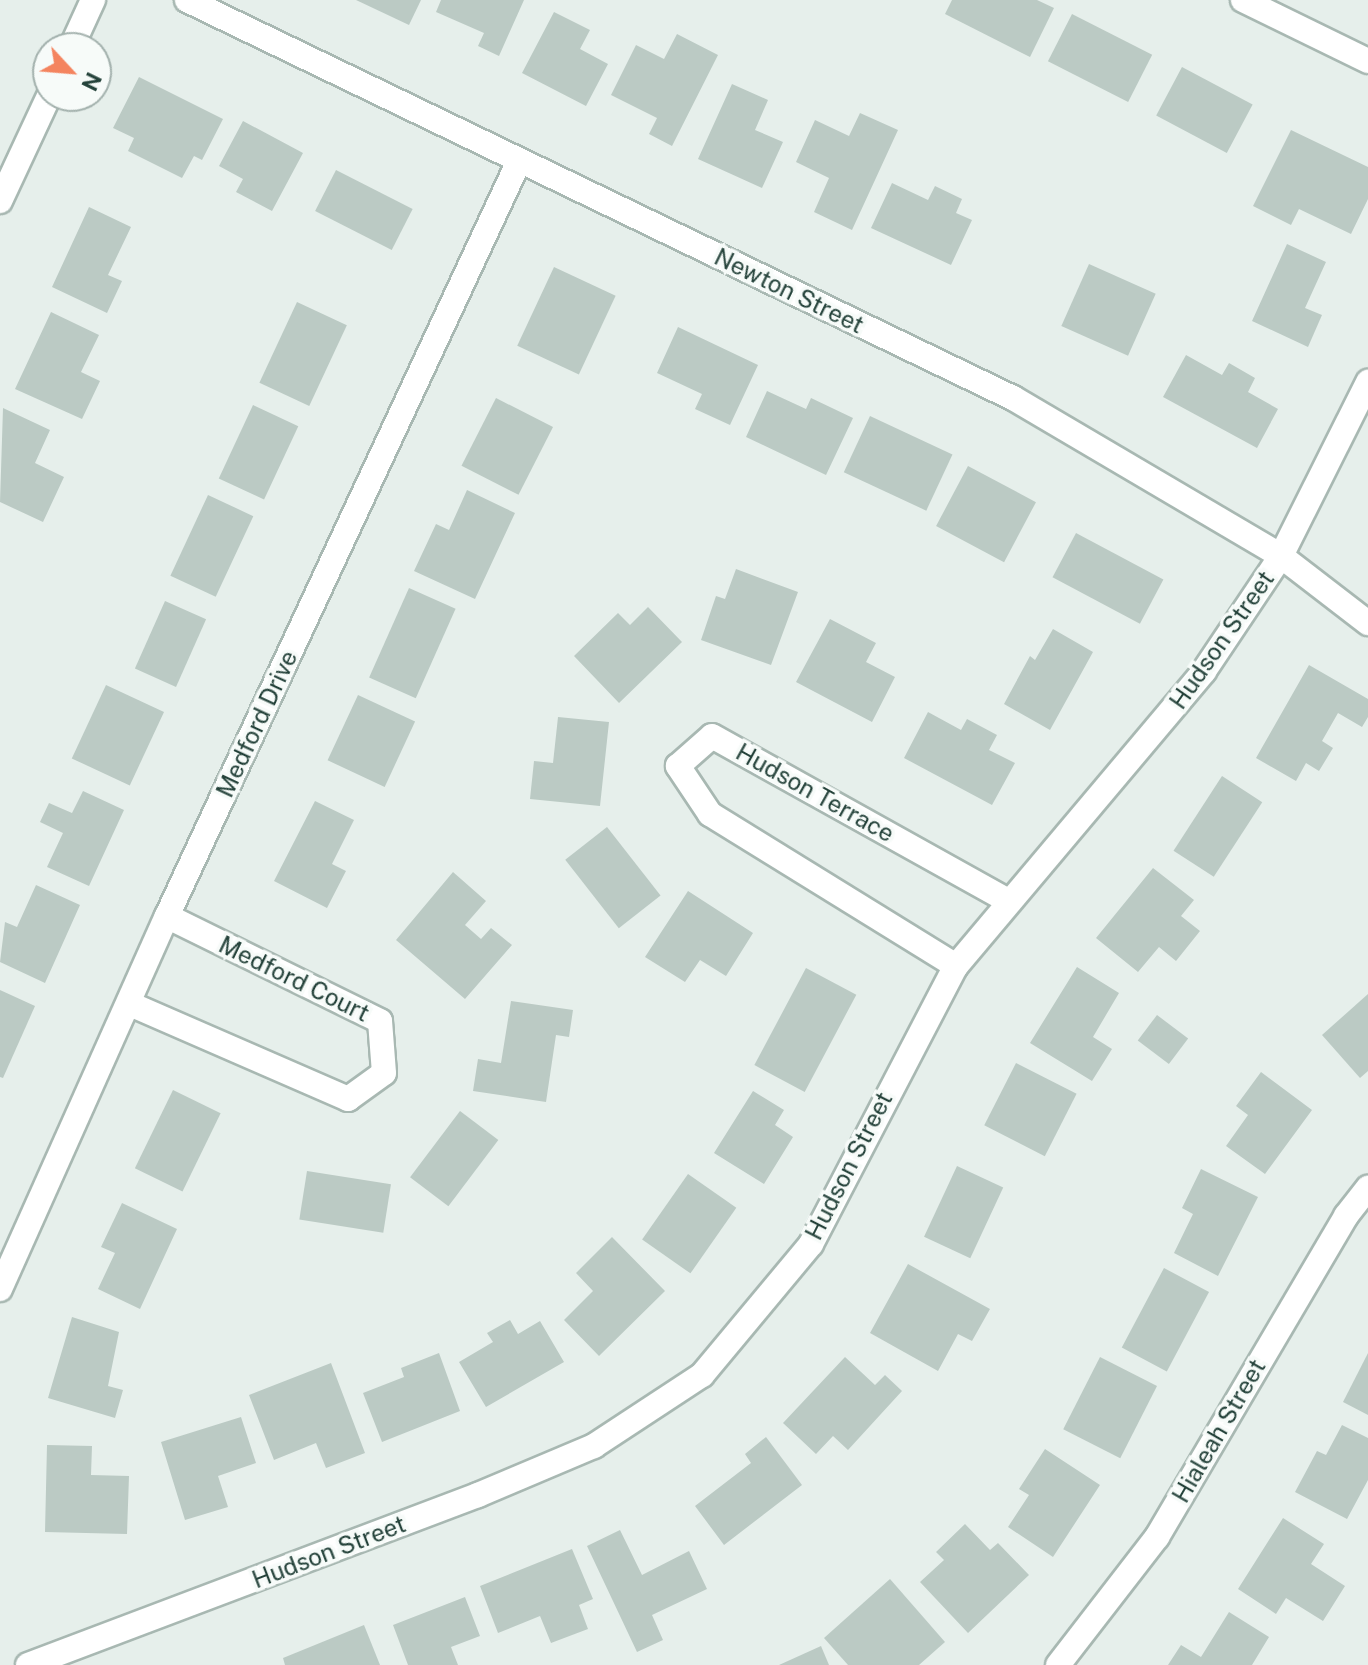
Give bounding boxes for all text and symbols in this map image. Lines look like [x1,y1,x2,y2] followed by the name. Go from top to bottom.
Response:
[32,32,112,112] north arrow
[76,68,107,95] text: N
[710,242,868,340] street label: Newton Street
[1164,565,1280,715] street label: Hudson Street
[210,646,304,802] street label: Medford Drive
[731,738,899,848] street label: Hudson Terrace
[214,930,374,1028] street label: Medford Court
[799,1087,899,1245] street label: Hudson Street
[1166,1354,1272,1508] street label: Hialeah Street
[248,1510,410,1594] street label: Hudson Street

